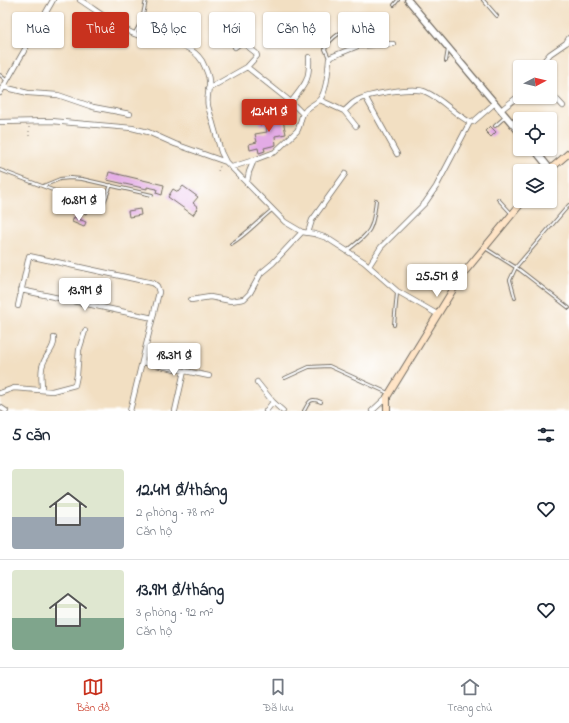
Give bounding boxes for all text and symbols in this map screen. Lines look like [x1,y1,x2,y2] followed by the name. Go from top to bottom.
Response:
[12,12,64,48] chip: Mua
[72,12,129,48] chip: Thuê
[137,12,201,48] chip: Bộ lọc
[209,12,255,48] chip: Mới
[263,12,330,48] chip: Căn hộ
[338,12,389,48] chip: Nhà
[513,60,557,104] north arrow
[513,60,557,208] map controls
[232,99,306,133] pin: 12.4M ₫
[251,102,287,121] text: 12.4M ₫
[513,112,557,156] button: locate
[513,164,557,208] button: layers
[42,188,116,222] pin: 10.8M ₫
[61,191,97,210] text: 10.8M ₫
[400,264,474,298] pin: 25.5M ₫
[416,267,458,286] text: 25.5M ₫
[48,278,122,312] pin: 13.9M ₫
[68,281,102,300] text: 13.9M ₫
[137,343,211,377] pin: 18.3M ₫
[157,346,192,365] text: 18.3M ₫
[12,423,51,448] text: 5 căn
[535,424,557,446] icon: filters
[136,478,228,503] text: 12.4M ₫/tháng
[44,485,92,533] icon: home
[535,498,557,520] icon: heart
[136,503,214,522] text: 2 phòng · 78 m²
[136,522,172,541] text: Căn hộ
[136,578,224,603] text: 13.9M ₫/tháng
[44,586,92,634] icon: home
[535,599,557,621] icon: heart
[136,603,213,622] text: 3 phòng · 92 m²
[136,622,172,641] text: Căn hộ
[77,676,110,716] tab: Bản đồ
[263,676,294,716] tab: Đã lưu
[447,676,492,716] tab: Trang chủ

